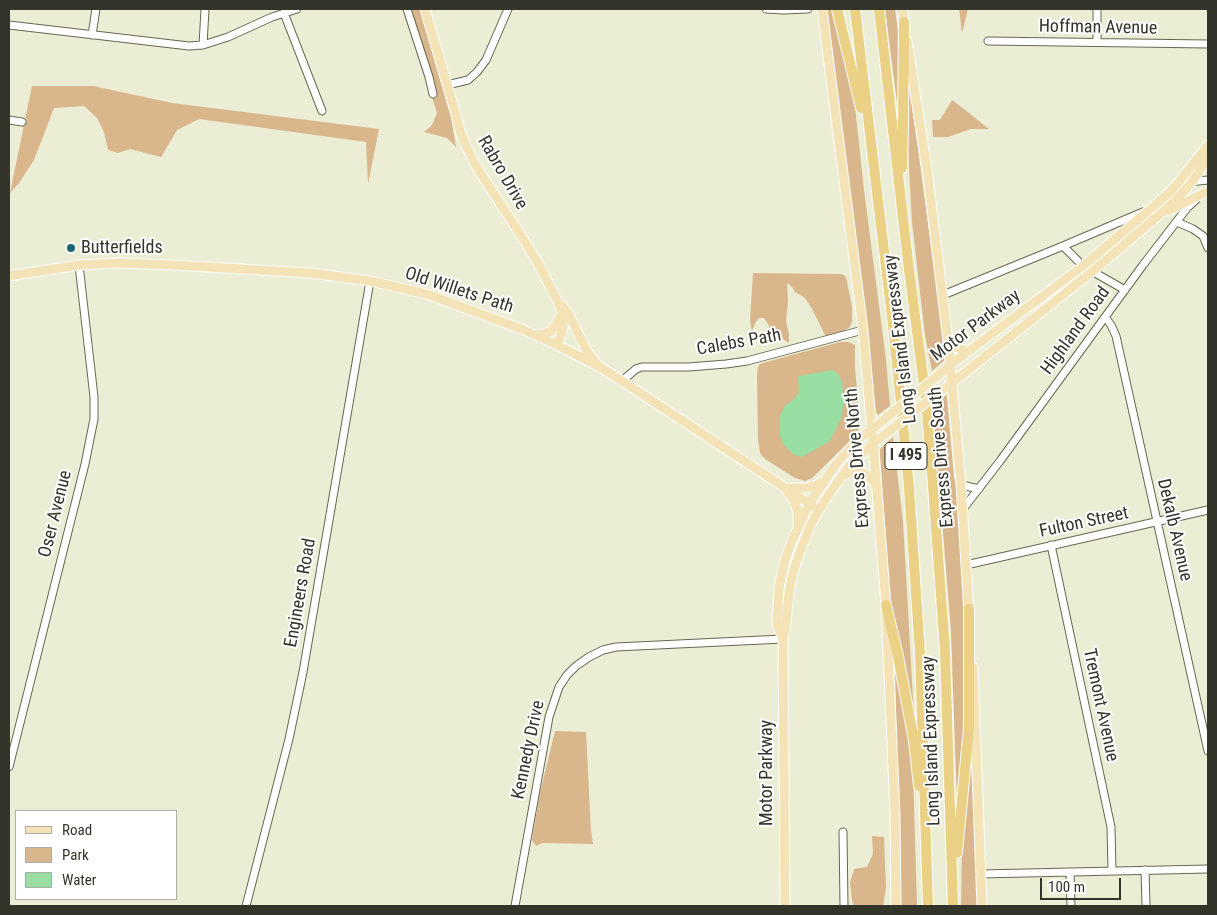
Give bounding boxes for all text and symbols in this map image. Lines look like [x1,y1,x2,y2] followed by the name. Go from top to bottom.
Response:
[1039,16,1157,40] street label: Hoffman Avenue
[472,132,532,214] street label: Rabro Drive
[81,237,163,259] place label: Butterfields
[65,242,77,254] marker: Butterfields
[880,253,922,425] street label: Long Island Expressway
[402,263,516,319] street label: Old Willets Path
[1037,283,1115,379] street label: Highland Road
[927,285,1025,367] street label: Motor Parkway
[695,325,783,361] street label: Calebs Path
[925,386,959,528] street label: Express Drive South
[841,387,875,529] street label: Express Drive North
[885,442,927,470] road number: I 495
[35,468,77,560] street label: Oser Avenue
[1152,477,1196,583] street label: Dekalb Avenue
[1037,503,1131,543] street label: Fulton Street
[281,537,321,649] street label: Engineers Road
[1077,646,1123,764] street label: Tremont Avenue
[918,656,946,826] street label: Long Island Expressway
[508,699,550,801] street label: Kennedy Drive
[756,720,778,826] street label: Motor Parkway
[15,810,178,900] legend
[62,821,92,839] text: Road
[62,846,89,864] text: Park
[1042,868,1123,900] scale bar
[62,871,96,889] text: Water
[1048,878,1085,896] text: 100 m

